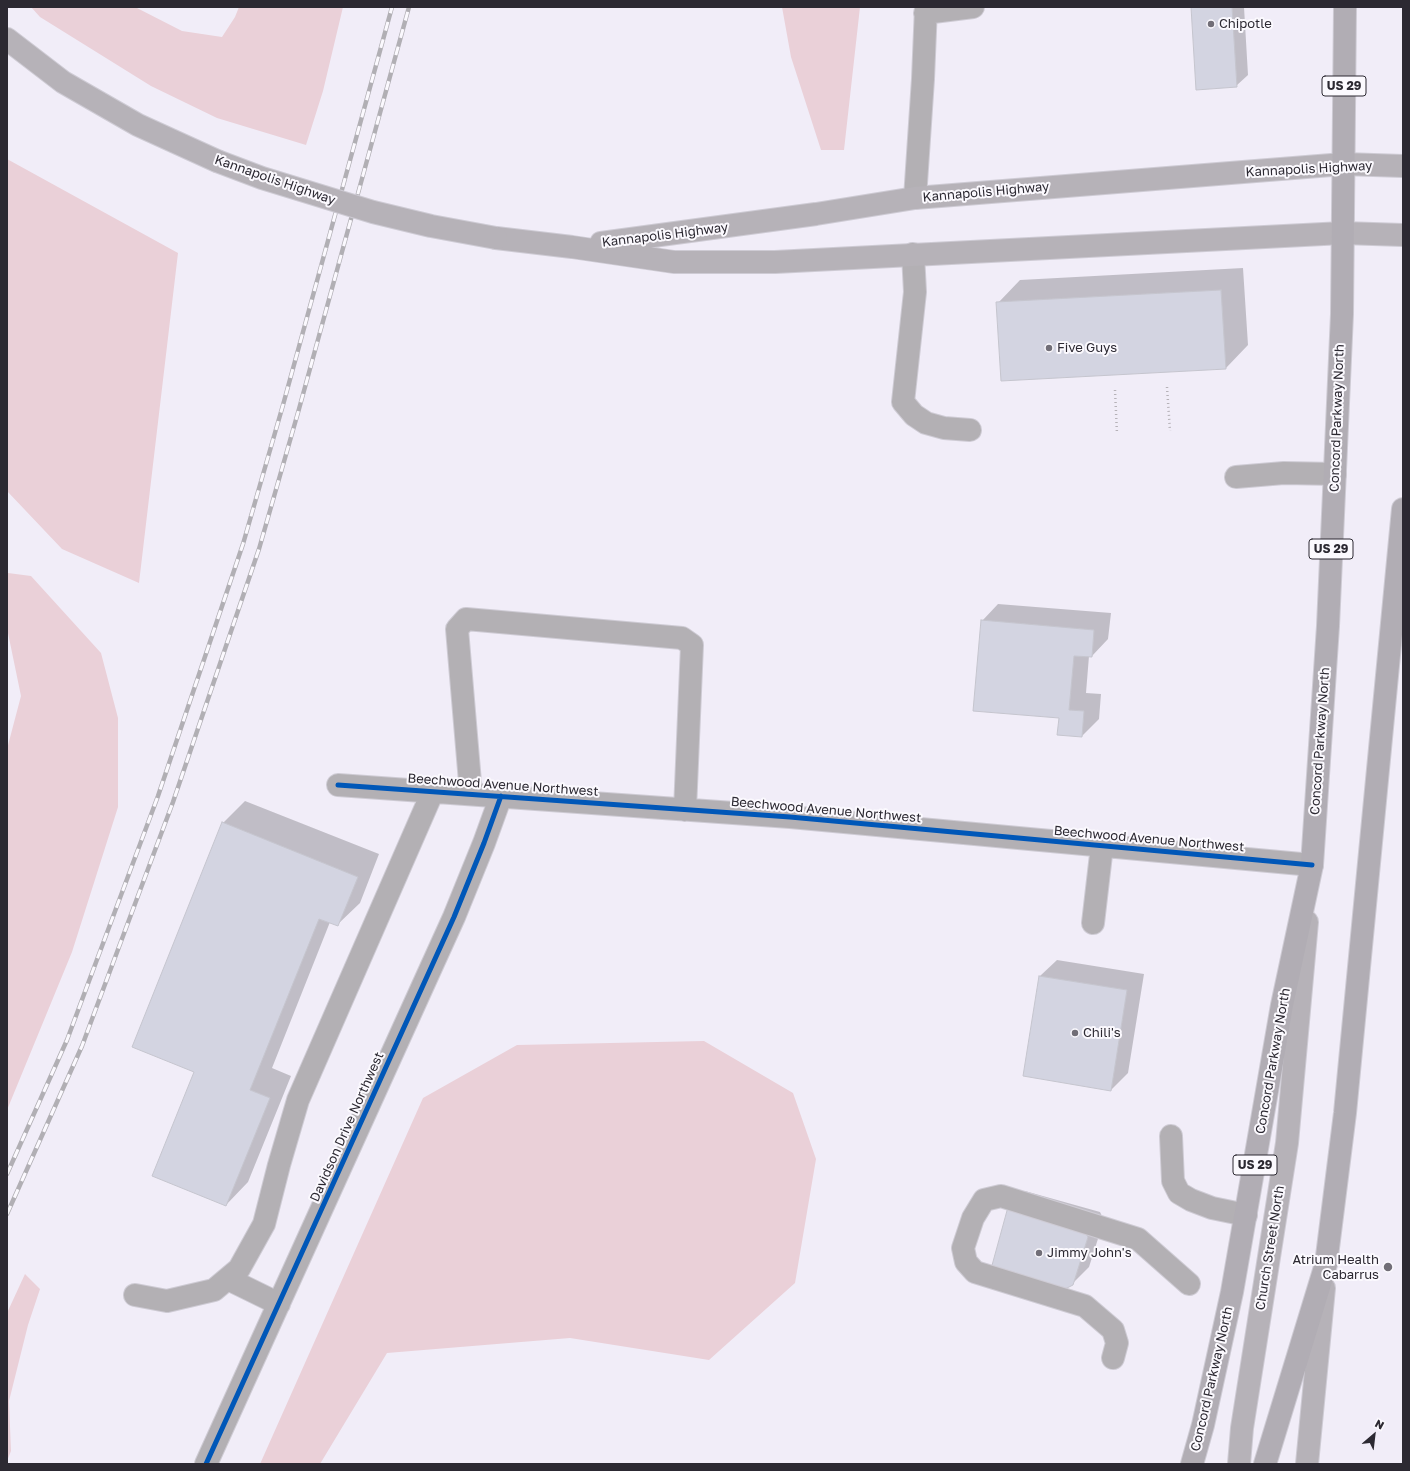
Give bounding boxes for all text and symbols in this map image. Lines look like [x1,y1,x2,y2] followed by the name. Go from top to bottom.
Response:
[1219,16,1272,32] place label: Chipotle
[1206,19,1216,29] marker: Chipotle
[1322,76,1366,96] road number: US 29
[212,152,338,208] street label: Kannapolis Highway
[1245,158,1373,180] street label: Kannapolis Highway
[922,179,1050,205] street label: Kannapolis Highway
[601,220,729,250] street label: Kannapolis Highway
[1057,340,1117,356] place label: Five Guys
[1044,343,1054,353] marker: Five Guys
[1327,344,1347,492] street label: Concord Parkway North
[1309,539,1353,559] road number: US 29
[1307,667,1333,815] street label: Concord Parkway North
[407,771,599,799] street label: Beechwood Avenue Northwest
[730,794,922,826] street label: Beechwood Avenue Northwest
[1053,823,1245,855] street label: Beechwood Avenue Northwest
[1252,987,1294,1135] street label: Concord Parkway North
[1083,1025,1121,1041] place label: Chili's
[1070,1028,1080,1038] marker: Chili's
[307,1050,387,1204] street label: Davidson Drive Northwest
[1233,1155,1277,1175] road number: US 29
[1252,1185,1288,1311] street label: Church Street North
[1047,1245,1132,1261] place label: Jimmy John's
[1034,1248,1044,1258] marker: Jimmy John's
[1293,1252,1379,1283] place label: Atrium Health Cabarrus
[1382,1261,1394,1273] marker: Atrium Health Cabarrus
[1188,1305,1236,1453] street label: Concord Parkway North
[1354,1415,1394,1455] north arrow
[1373,1416,1387,1432] text: N

